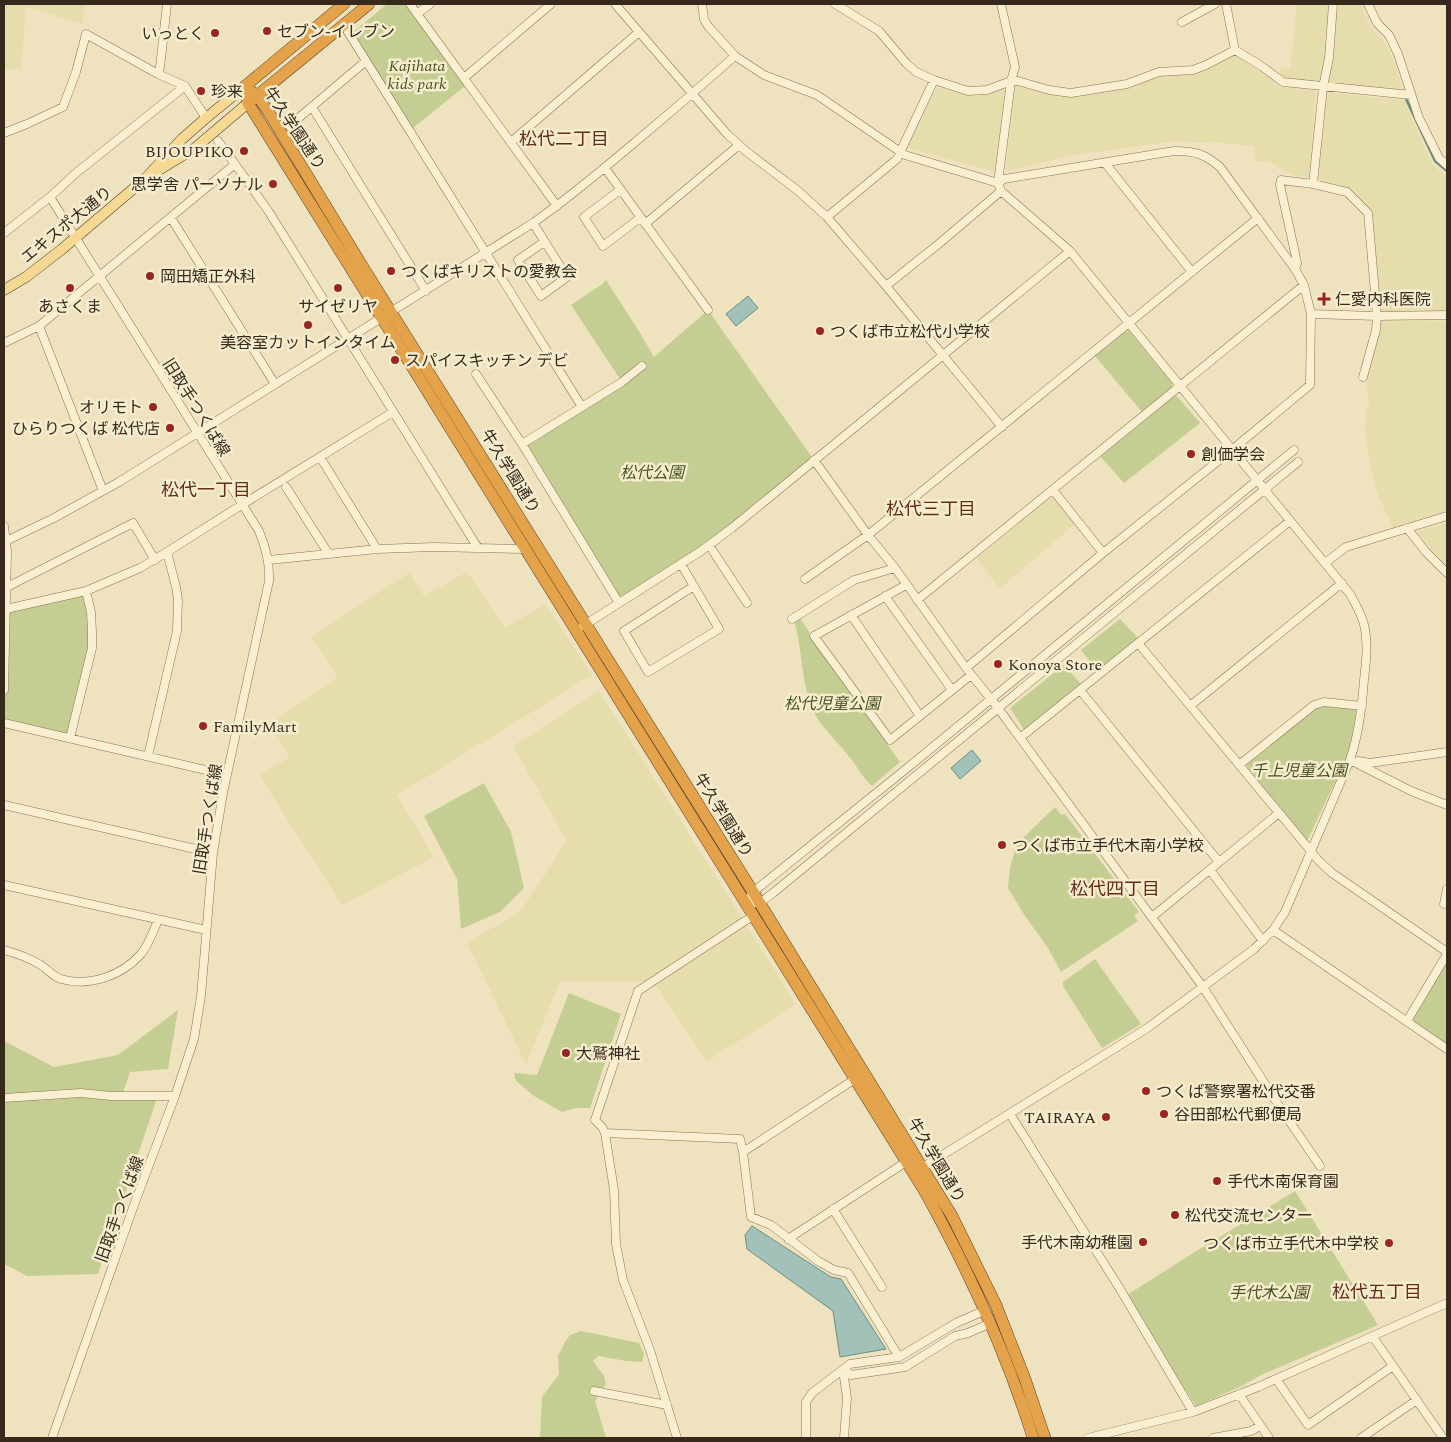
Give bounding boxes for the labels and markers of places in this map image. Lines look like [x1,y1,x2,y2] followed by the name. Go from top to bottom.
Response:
[277,20,395,44] place label: セブン-イレブン
[141,22,205,46] place label: いっとく
[261,25,273,37] marker: セブン-イレブン
[209,27,221,39] marker: いっとく
[211,80,243,104] place label: 珍来
[195,85,207,97] marker: 珍来
[145,140,234,164] place label: BIJOUPIKO
[238,145,250,157] marker: BIJOUPIKO
[131,173,263,197] place label: 思学舎 パーソナル
[267,178,279,190] marker: 思学舎 パーソナル
[401,260,577,284] place label: つくばキリストの愛教会
[160,265,256,289] place label: 岡田矯正外科
[385,265,397,277] marker: つくばキリストの愛教会
[144,270,156,282] marker: 岡田矯正外科
[64,282,76,294] marker: あさくま
[332,282,344,294] marker: サイゼリヤ
[1335,288,1431,312] place label: 仁愛内科医院
[1317,292,1331,306] marker: 仁愛内科医院
[38,295,102,319] place label: あさくま
[298,295,378,319] place label: サイゼリヤ
[302,319,314,331] marker: 美容室カットインタイム
[830,320,990,344] place label: つくば市立松代小学校
[814,325,826,337] marker: つくば市立松代小学校
[220,331,396,355] place label: 美容室カットインタイム
[405,349,569,373] place label: スパイスキッチン デビ
[389,354,401,366] marker: スパイスキッチン デビ
[79,396,143,420] place label: オリモト
[147,401,159,413] marker: オリモト
[12,417,160,441] place label: ひらりつくば 松代店
[164,422,176,434] marker: ひらりつくば 松代店
[1201,443,1265,467] place label: 創価学会
[1185,448,1197,460] marker: 創価学会
[1008,653,1102,677] place label: Konoya Store
[992,658,1004,670] marker: Konoya Store
[213,715,297,739] place label: FamilyMart
[197,720,209,732] marker: FamilyMart
[1012,834,1204,858] place label: つくば市立手代木南小学校
[996,839,1008,851] marker: つくば市立手代木南小学校
[576,1042,640,1066] place label: 大鷲神社
[560,1047,572,1059] marker: 大鷲神社
[1156,1080,1316,1104] place label: つくば警察署松代交番
[1140,1085,1152,1097] marker: つくば警察署松代交番
[1174,1103,1302,1127] place label: 谷田部松代郵便局
[1024,1106,1096,1130] place label: TAIRAYA
[1158,1108,1170,1120] marker: 谷田部松代郵便局
[1100,1111,1112,1123] marker: TAIRAYA
[1227,1170,1339,1194] place label: 手代木南保育園
[1211,1175,1223,1187] marker: 手代木南保育園
[1185,1204,1313,1228] place label: 松代交流センター
[1169,1209,1181,1221] marker: 松代交流センター
[1021,1231,1133,1255] place label: 手代木南幼稚園
[1203,1232,1379,1256] place label: つくば市立手代木中学校
[1137,1236,1149,1248] marker: 手代木南幼稚園
[1383,1237,1395,1249] marker: つくば市立手代木中学校

